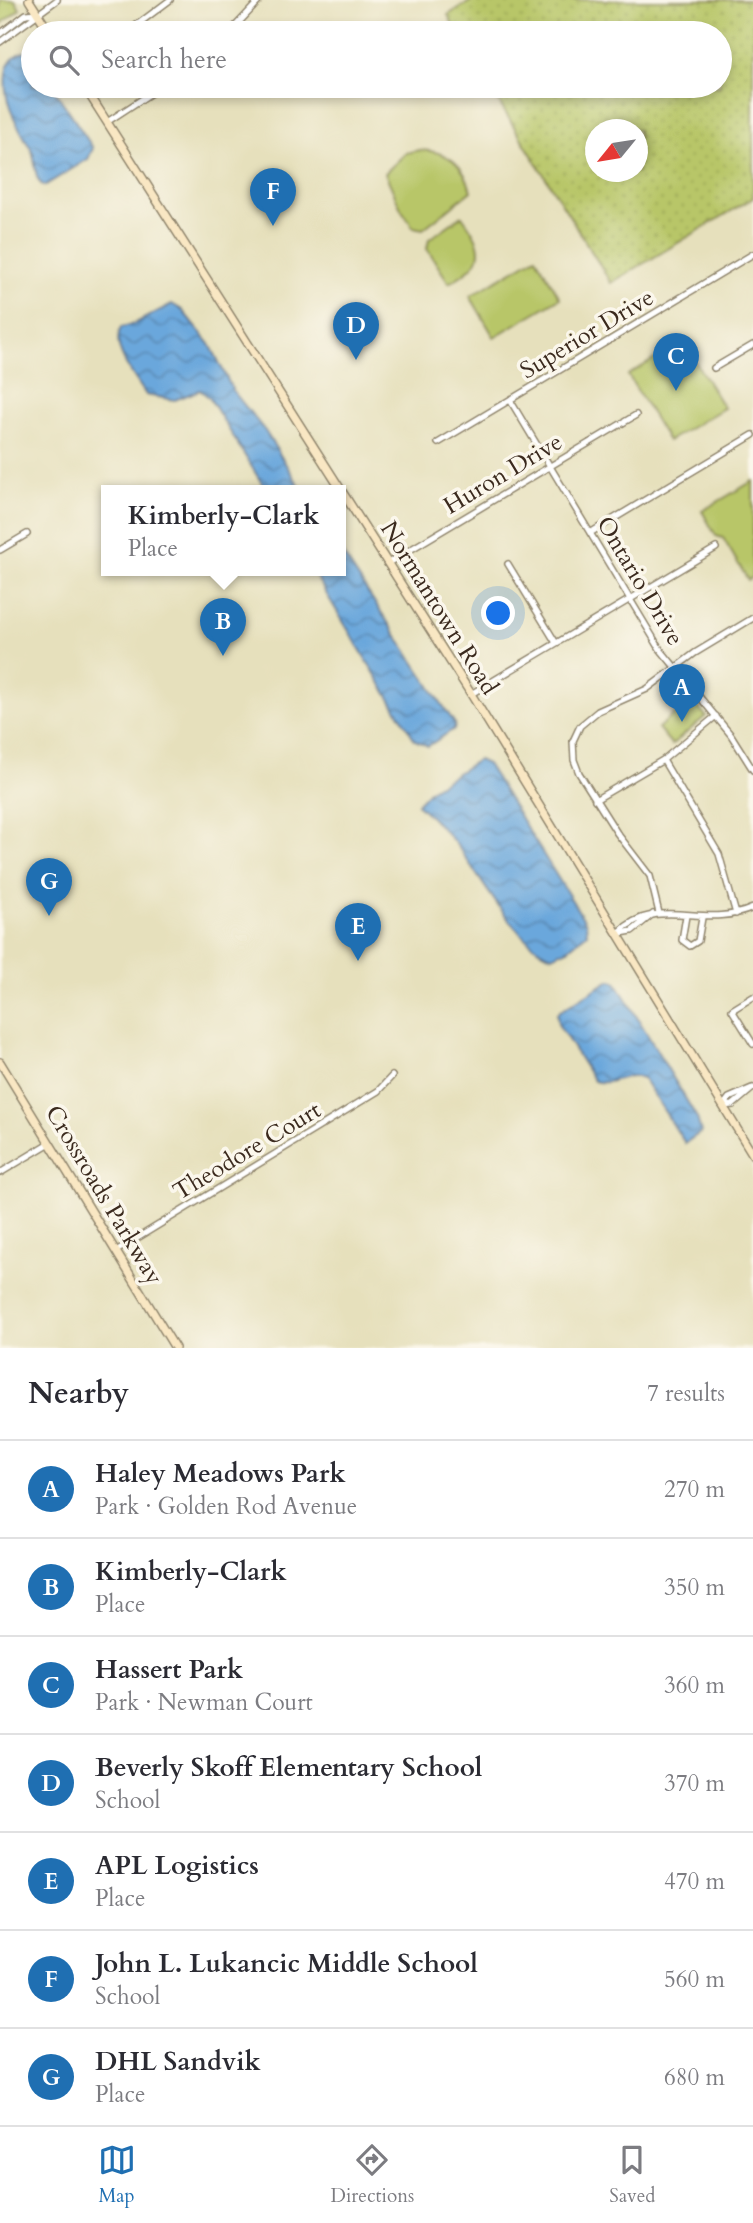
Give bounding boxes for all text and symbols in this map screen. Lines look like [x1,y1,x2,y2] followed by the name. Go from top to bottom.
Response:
[21,21,732,98] search box
[45,41,83,79] icon: search
[101,42,227,77] text: Search here
[585,119,648,182] north arrow
[250,168,296,226] pin: F
[514,281,660,387] street label: Superior Drive
[333,302,379,360] pin: D
[653,333,699,391] pin: C
[437,426,569,522] street label: Huron Drive
[101,485,346,576] popup
[128,498,319,533] text: Kimberly-Clark
[588,510,692,652] street label: Ontario Drive
[372,515,506,701] street label: Normantown Road
[128,533,178,564] text: Place
[481,596,515,630] your location
[200,598,246,656] pin: B
[659,664,705,722] pin: A
[26,858,72,916] pin: G
[335,903,381,961] pin: E
[167,1094,328,1208] street label: Theodore Court
[37,1099,171,1291] street label: Crossroads Parkway
[28,1373,129,1414] text: Nearby
[647,1378,725,1409] text: 7 results
[95,1456,346,1491] text: Haley Meadows Park
[42,1474,60,1505] text: A
[664,1474,725,1505] text: 270 m
[95,1491,357,1522] text: Park · Golden Rod Avenue
[95,1554,287,1589] text: Kimberly-Clark
[43,1572,59,1603] text: B
[664,1572,725,1603] text: 350 m
[95,1589,145,1620] text: Place
[95,1652,243,1687] text: Hassert Park
[42,1670,60,1701] text: C
[664,1670,725,1701] text: 360 m
[95,1687,313,1718] text: Park · Newman Court
[95,1750,482,1785] text: Beverly Skoff Elementary School
[41,1768,61,1799] text: D
[664,1768,725,1799] text: 370 m
[95,1785,160,1816] text: School
[95,1848,259,1883] text: APL Logistics
[44,1866,58,1897] text: E
[664,1866,725,1897] text: 470 m
[95,1883,145,1914] text: Place
[95,1946,478,1981] text: John L. Lukancic Middle School
[44,1964,58,1995] text: F
[664,1964,725,1995] text: 560 m
[95,1981,160,2012] text: School
[95,2044,261,2079] text: DHL Sandvik
[42,2062,60,2093] text: G
[664,2062,725,2093] text: 680 m
[95,2079,145,2110] text: Place
[98,2141,136,2209] tab: Map
[331,2141,414,2209] tab: Directions
[609,2141,655,2209] tab: Saved

